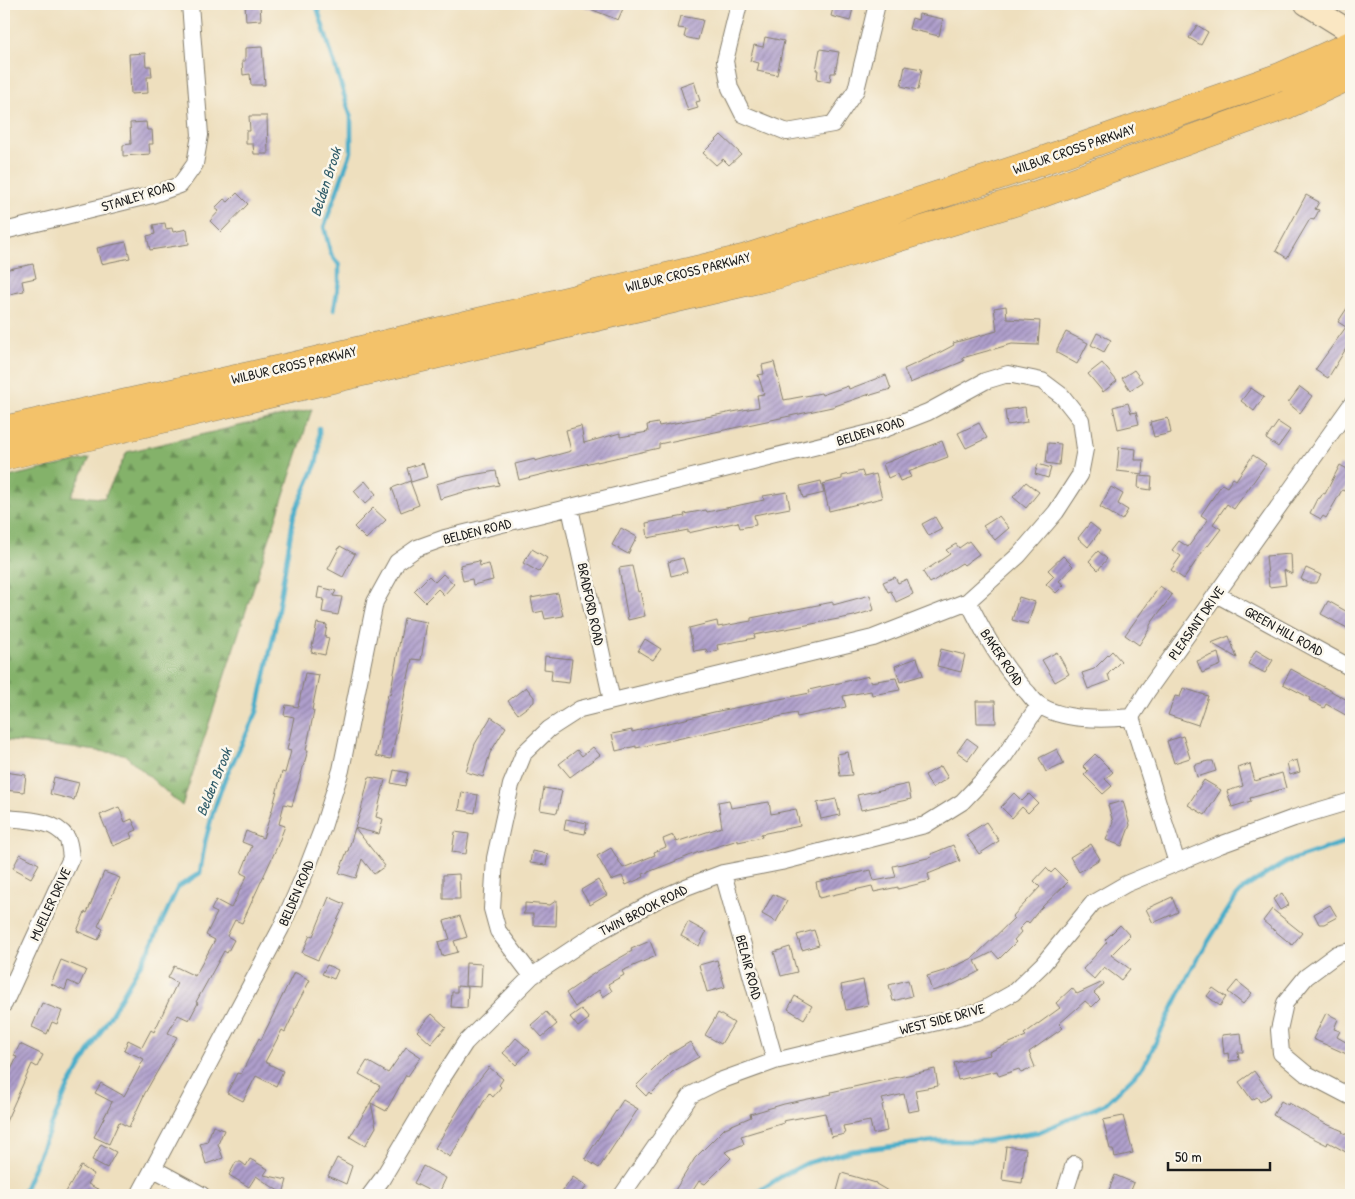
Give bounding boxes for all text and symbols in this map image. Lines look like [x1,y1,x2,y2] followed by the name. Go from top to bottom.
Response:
[1010,118,1138,178] street label: WILBUR CROSS PARKWAY
[305,143,347,219] water label: Belden Brook
[99,175,177,216] street label: STANLEY ROAD
[623,247,753,296] street label: WILBUR CROSS PARKWAY
[229,341,359,388] street label: WILBUR CROSS PARKWAY
[834,411,906,450] street label: BELDEN ROAD
[441,513,513,548] street label: BELDEN ROAD
[573,561,610,647] street label: BRADFORD ROAD
[1163,582,1228,663] street label: PLEASANT DRIVE
[1241,601,1327,660] street label: GREEN HILL ROAD
[976,625,1029,689] street label: BAKER ROAD
[190,743,237,819] water label: Belden Brook
[273,857,318,929] street label: BELDEN ROAD
[24,864,75,943] street label: MUELLER DRIVE
[596,879,690,940] street label: TWIN BROOK ROAD
[732,933,767,1001] street label: BELAIR ROAD
[897,998,986,1039] street label: WEST SIDE DRIVE
[1168,1139,1270,1171] scale bar
[1175,1146,1202,1167] text: 50 m

